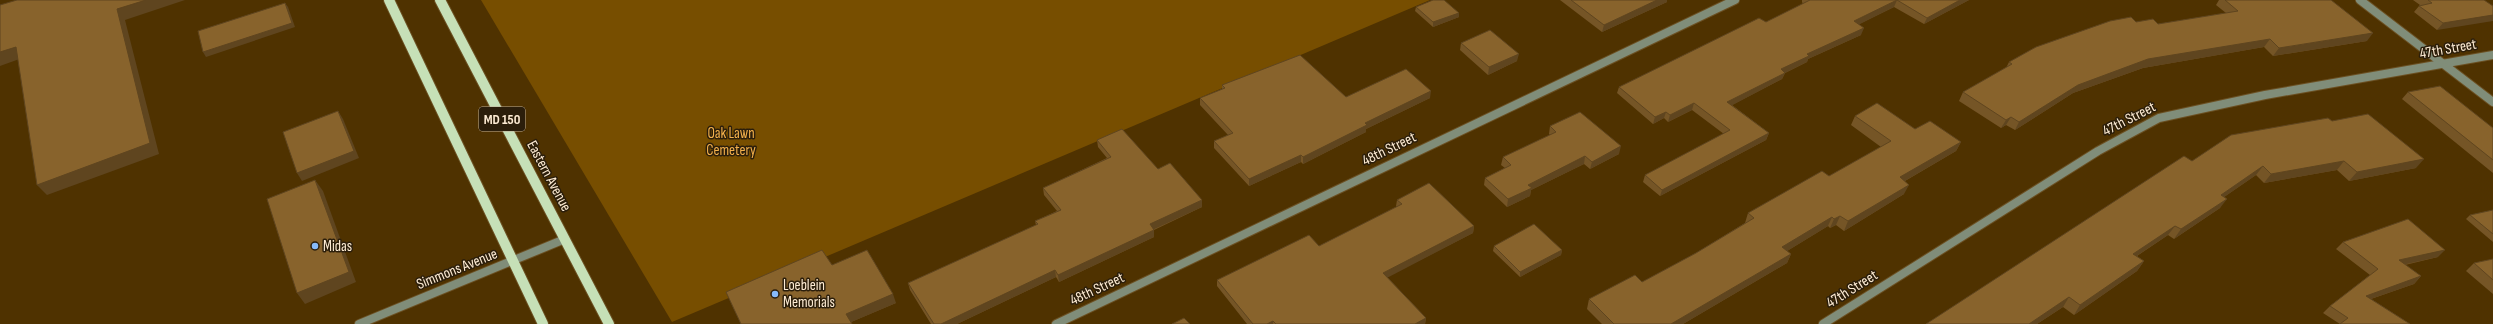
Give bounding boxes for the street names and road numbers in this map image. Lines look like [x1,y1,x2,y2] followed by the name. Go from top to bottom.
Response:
[2418,35,2478,63] street label: 47th Street
[2099,97,2159,140] street label: 47th Street
[479,107,525,131] road number: MD 150
[1359,128,1420,170] street label: 48th Street
[522,137,576,215] street label: Eastern Avenue
[414,244,500,294] street label: Simmons Avenue
[1823,266,1882,312] street label: 47th Street
[1067,268,1128,310] street label: 48th Street

